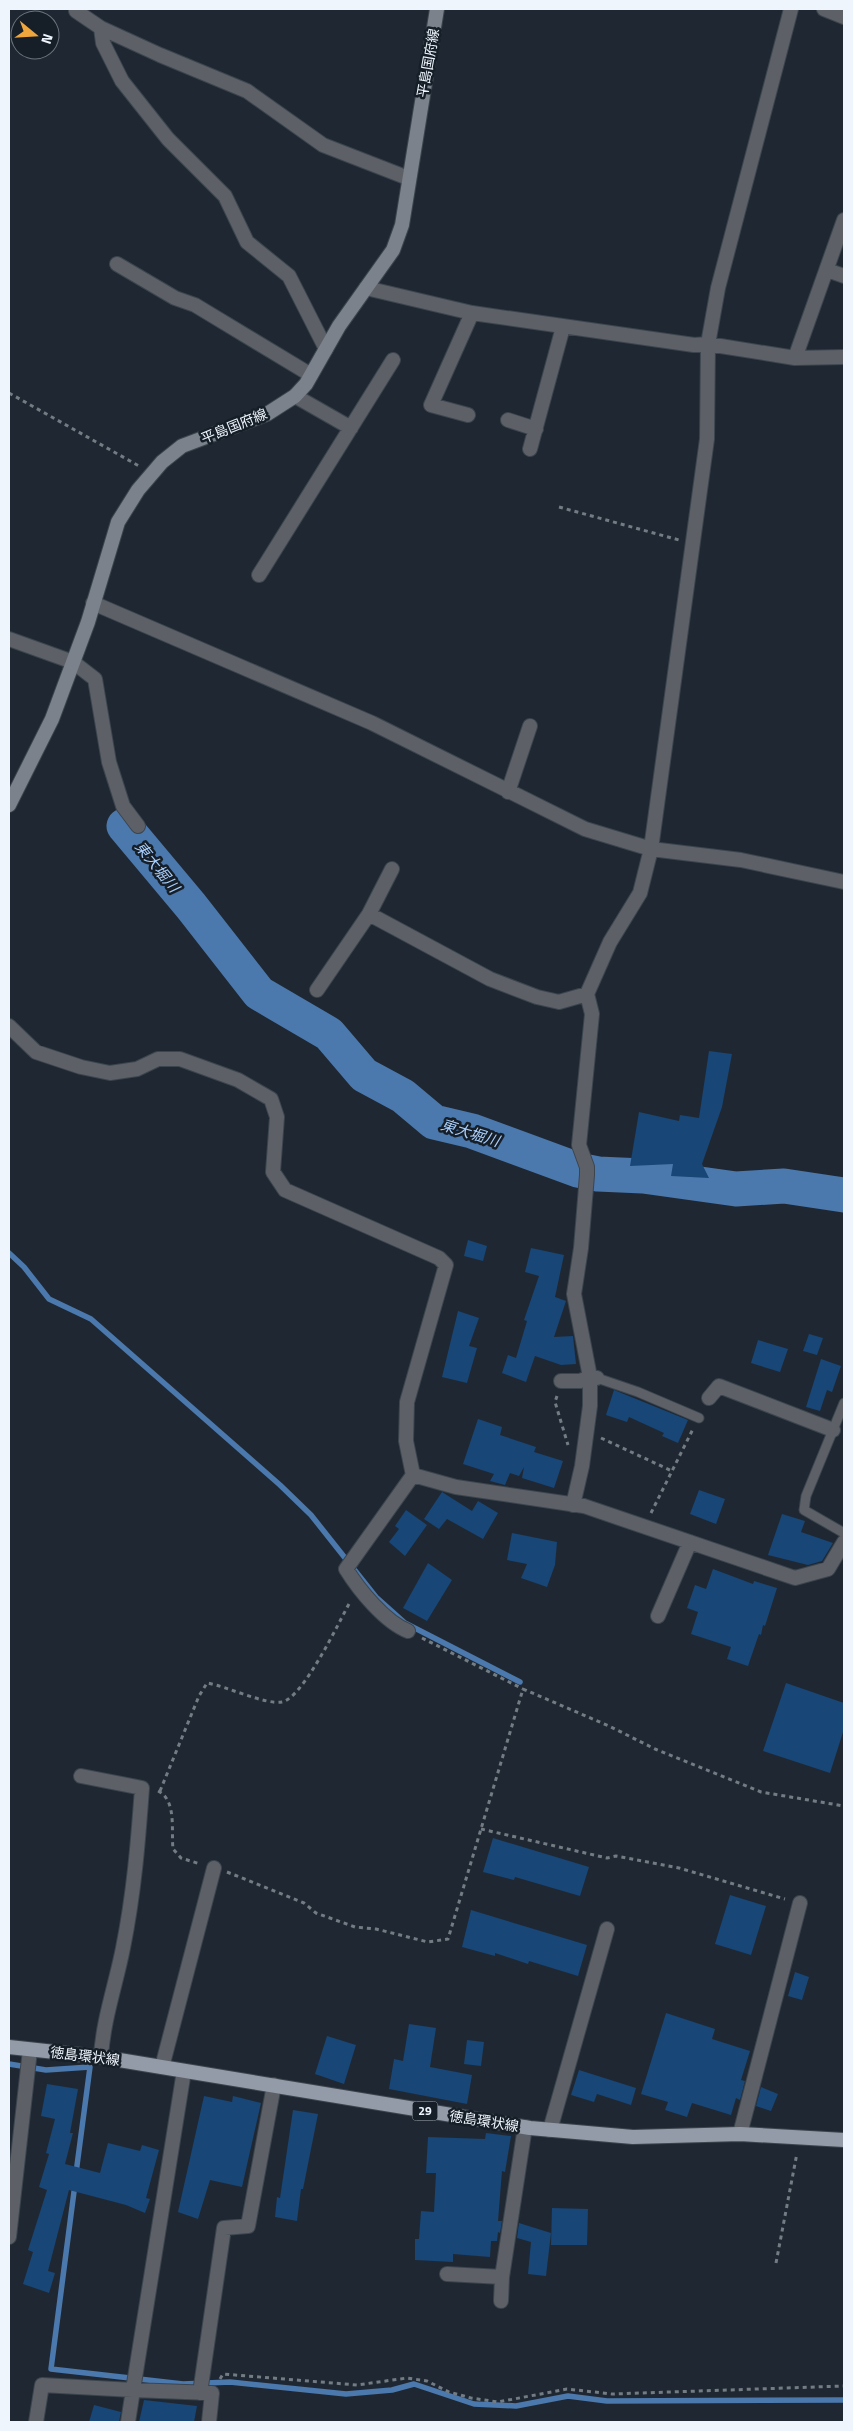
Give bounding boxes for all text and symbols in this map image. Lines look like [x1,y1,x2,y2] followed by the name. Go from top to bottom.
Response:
[10,10,60,60] north arrow
[411,27,444,99] street label: 平島国府線
[36,31,59,47] text: N
[197,403,270,448] street label: 平島国府線
[130,836,186,899] water label: 東大堀川
[438,1113,504,1153] water label: 東大堀川
[49,2041,121,2070] street label: 徳島環状線
[412,2102,438,2120] road number: 29
[448,2105,520,2136] street label: 徳島環状線

